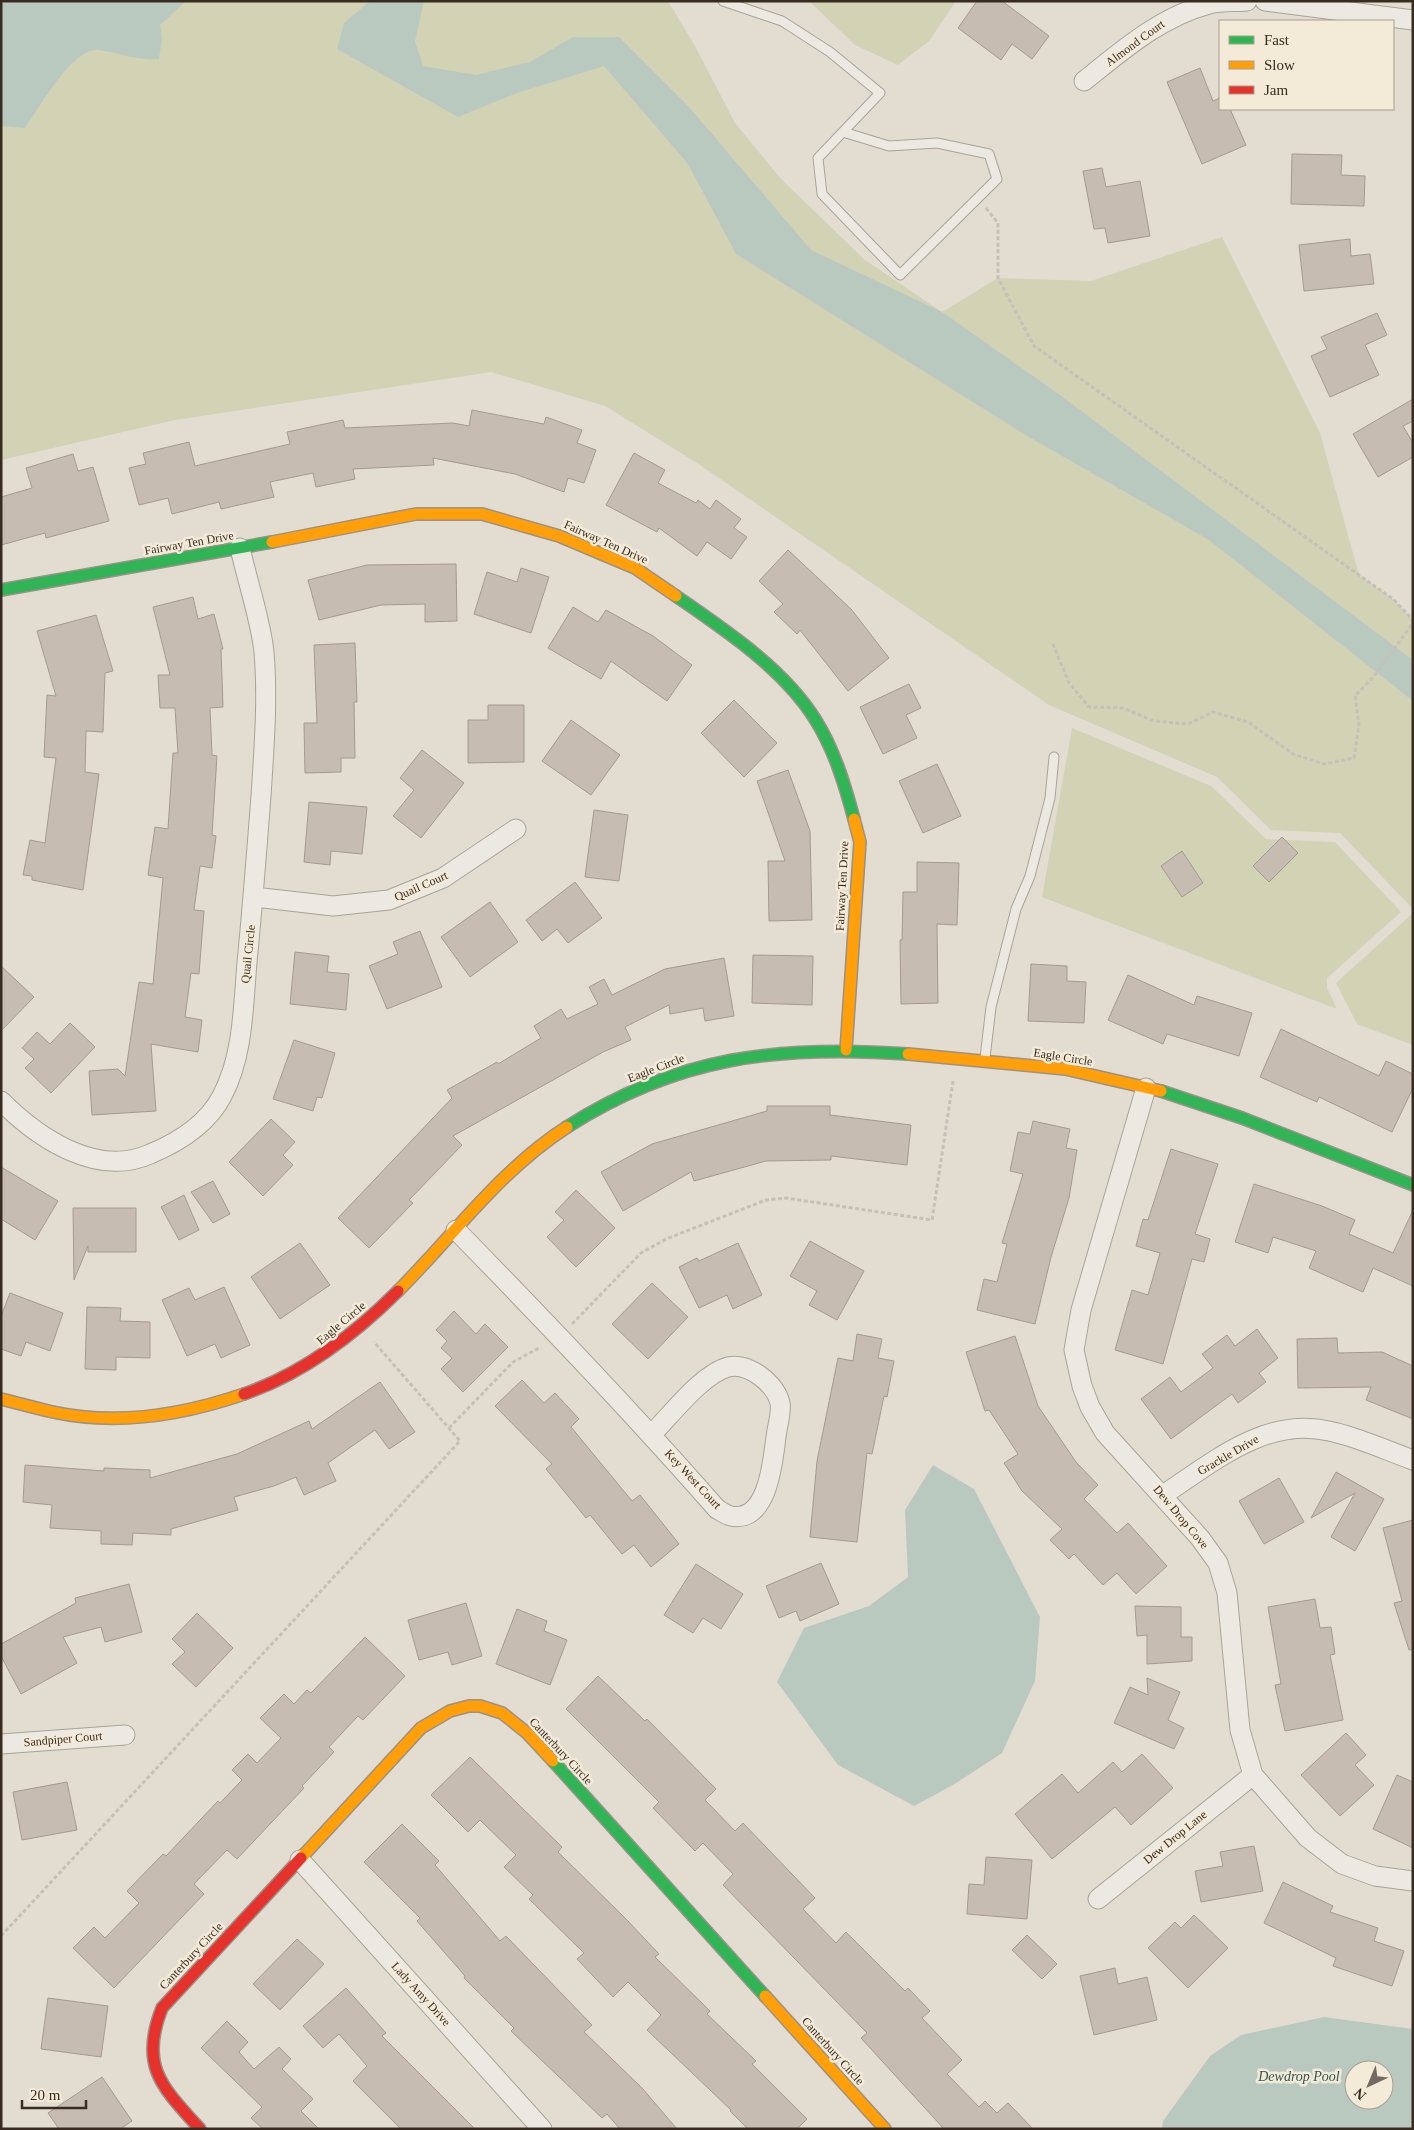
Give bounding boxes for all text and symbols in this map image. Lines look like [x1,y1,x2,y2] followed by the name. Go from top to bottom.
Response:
[1103,16,1168,69] street label: Almond Court
[1219,20,1394,110] legend
[1264,32,1290,48] text: Fast
[1264,57,1295,73] text: Slow
[1264,82,1288,98] text: Jam
[562,517,650,567] street label: Fairway Ten Drive
[143,528,235,558] street label: Fairway Ten Drive
[833,841,851,931] street label: Fairway Ten Drive
[392,868,450,904] street label: Quail Court
[238,924,258,984] street label: Quail Circle
[1032,1045,1094,1069] street label: Eagle Circle
[626,1051,686,1085] street label: Eagle Circle
[314,1298,368,1348] street label: Eagle Circle
[1195,1432,1261,1478] street label: Grackle Drive
[662,1446,725,1512] street label: Key West Court
[1150,1482,1212,1552] street label: Dew Drop Cove
[526,1715,596,1787] street label: Canterbury Circle
[23,1729,104,1749] street label: Sandpiper Court
[1141,1807,1209,1867] street label: Dew Drop Lane
[156,1920,226,1992] street label: Canterbury Circle
[389,1959,453,2029] street label: Lady Amy Drive
[799,2014,867,2088] street label: Canterbury Circle
[1344,2060,1394,2110] north arrow
[1257,2069,1340,2084] water label: Dewdrop Pool
[22,2078,86,2110] scale bar
[1351,2085,1369,2103] text: N
[30,2087,61,2103] text: 20 m

